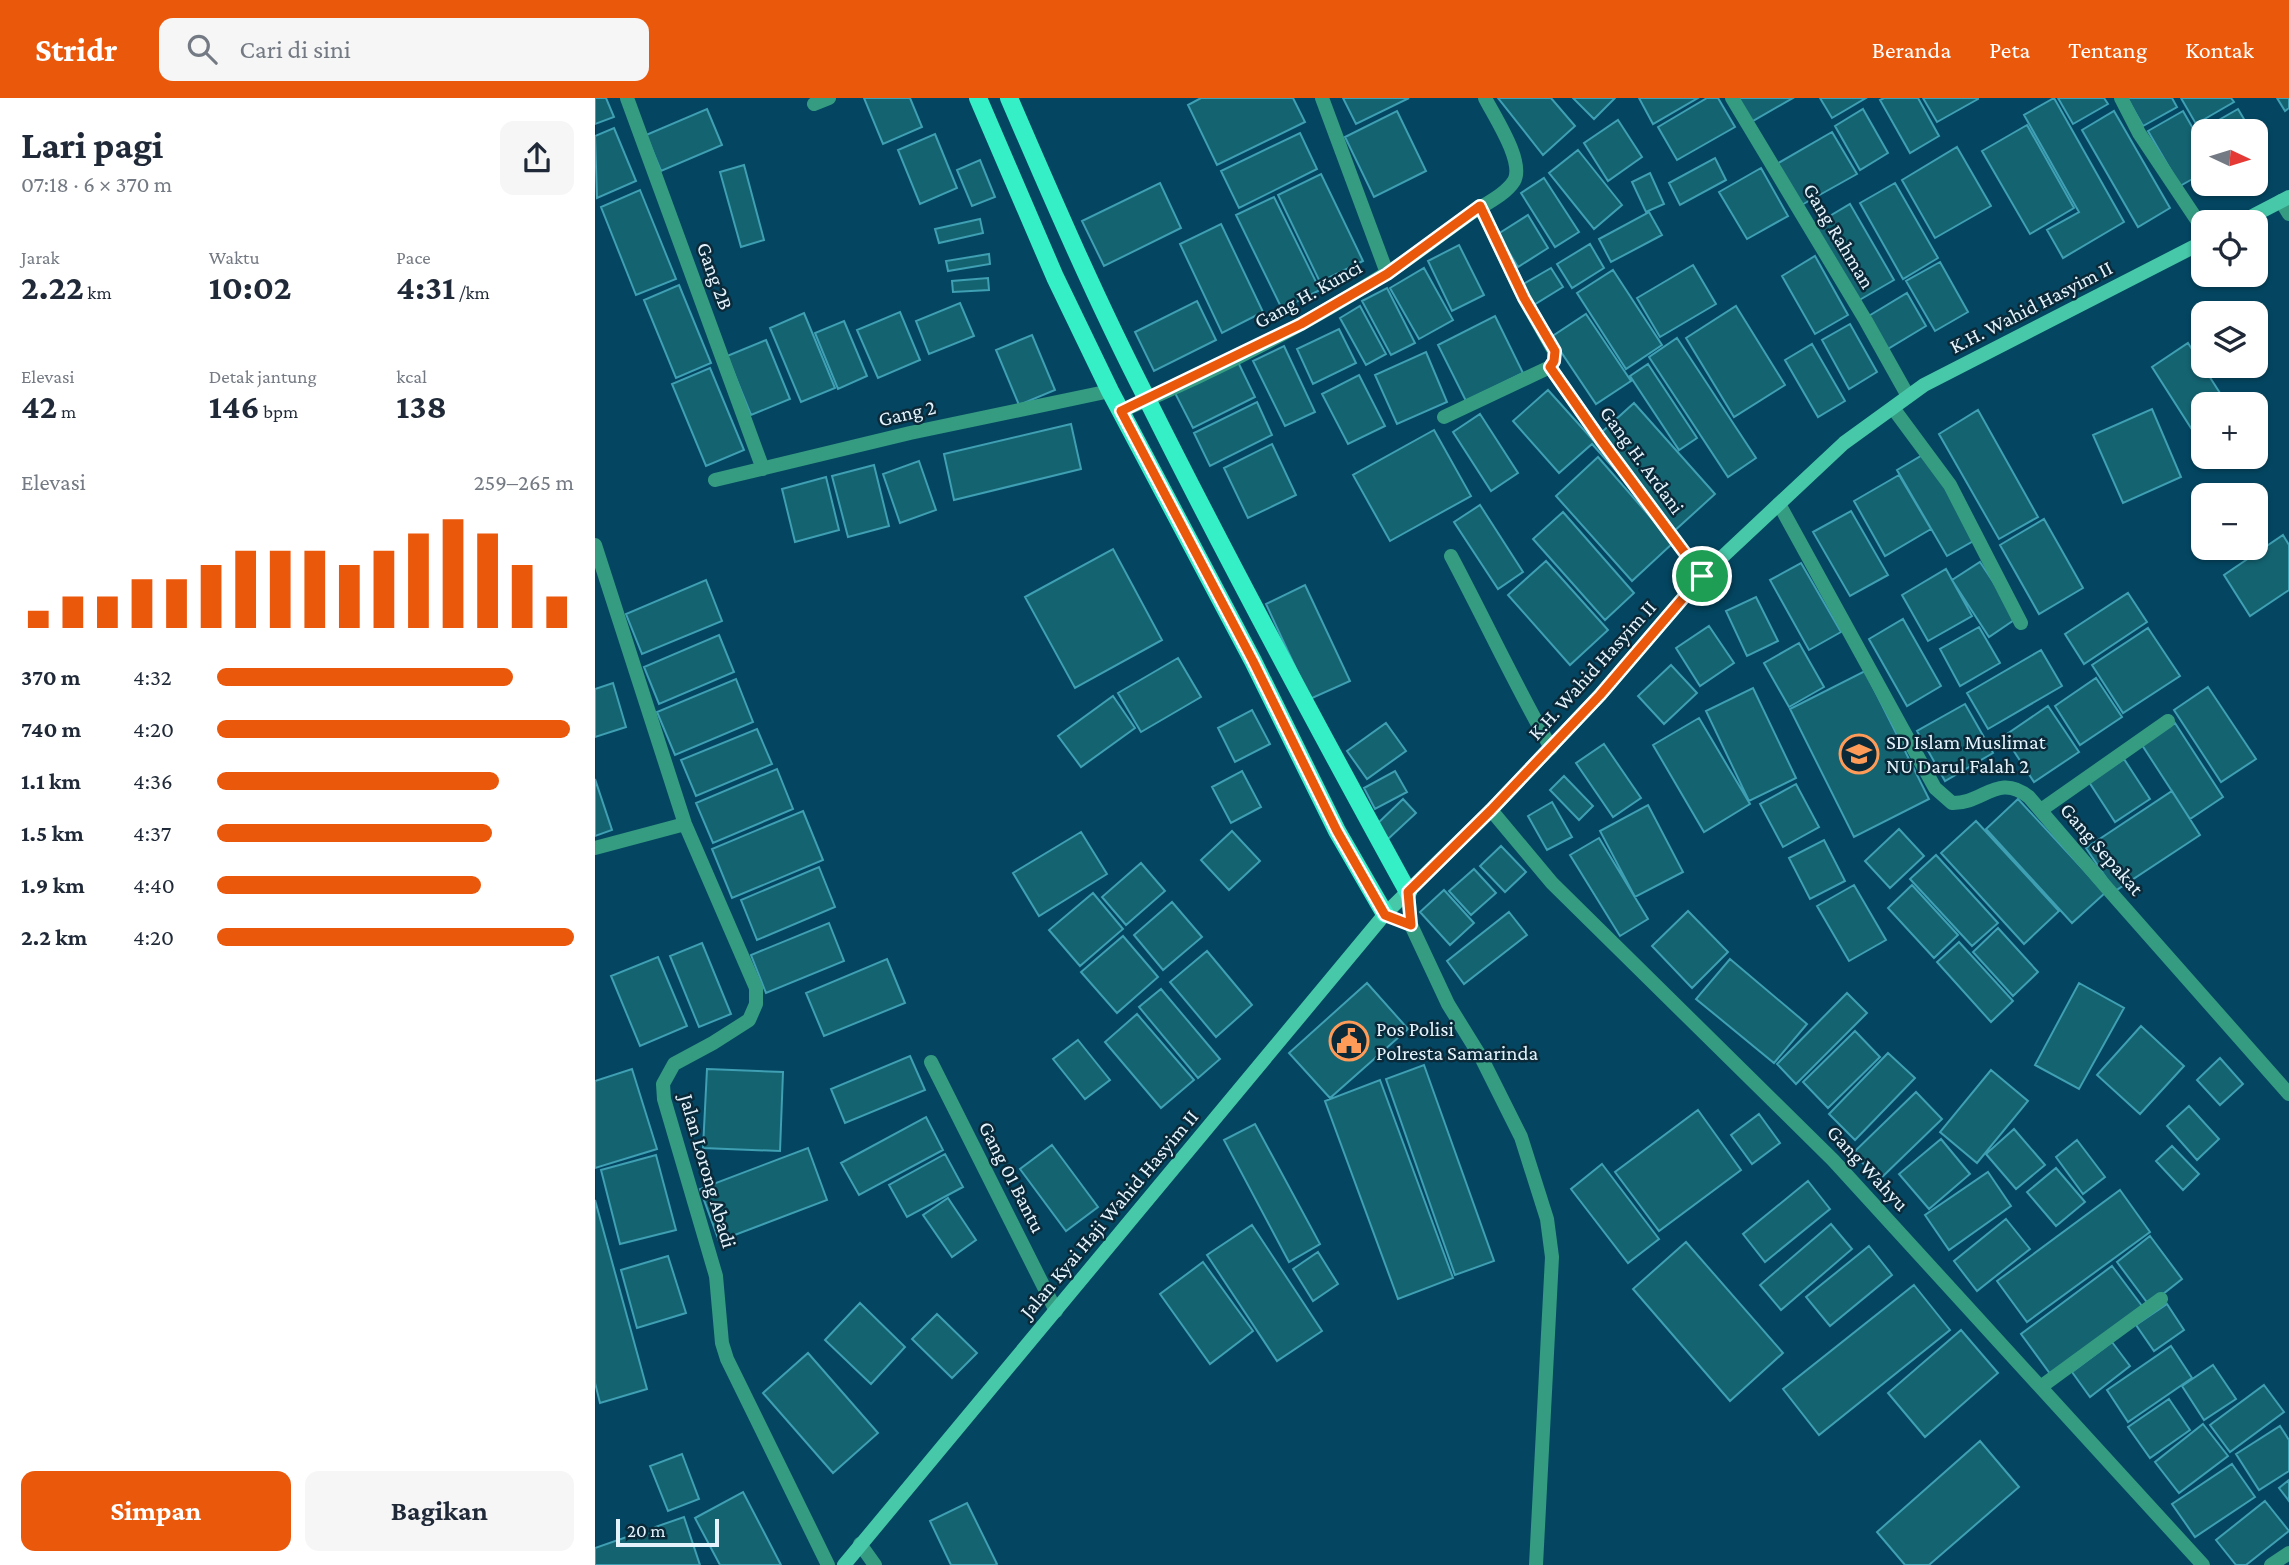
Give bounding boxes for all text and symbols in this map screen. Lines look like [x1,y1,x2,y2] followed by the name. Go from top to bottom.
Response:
[159,18,649,81] search box
[183,30,221,68] icon: search
[35,31,117,68] text: Stridr
[239,35,351,64] text: Cari di sini
[1872,36,1951,63] text: Beranda
[1989,36,2030,63] text: Peta
[2068,36,2147,63] text: Tentang
[2185,36,2254,63] text: Kontak
[2191,119,2268,196] north arrow
[2191,119,2268,560] map controls
[500,121,574,195] button: share
[21,124,163,166] text: Lari pagi
[21,171,172,197] text: 07:18 · 6 × 370 m
[1798,179,1880,293] street label: Gang Rahman
[2191,210,2268,287] button: locate
[692,239,738,313] street label: Gang 2B
[21,247,60,268] text: Jarak
[209,247,259,268] text: Waktu
[396,247,431,268] text: Pace
[1250,254,1366,333] street label: Gang H. Kunci
[1946,256,2116,358] street label: K.H. Wahid Hasyim II
[21,268,84,307] text: 2.22
[209,268,292,307] text: 10:02
[396,268,455,307] text: 4:31
[84,282,112,303] text: km
[455,282,490,303] text: /km
[2191,301,2268,378] button: layers
[21,366,74,387] text: Elevasi
[209,366,317,387] text: Detak jantung
[396,366,427,387] text: kcal
[21,387,57,426] text: 42
[209,387,260,426] text: 146
[396,387,447,426] text: 138
[2191,392,2268,469] button: +
[876,395,938,431] street label: Gang 2
[57,401,76,422] text: m
[260,401,298,422] text: bpm
[1595,401,1689,519] street label: Gang H. Ardani
[21,469,86,495] text: Elevasi
[474,469,574,495] text: 259–265 m
[2191,483,2268,560] button: −
[1672,546,1732,606] pin
[1683,557,1721,595] icon: arrive
[1523,595,1661,745] street label: K.H. Wahid Hasyim II
[21,664,81,690] text: 370 m
[133,664,172,690] text: 4:32
[21,716,81,742] text: 740 m
[133,716,174,742] text: 4:20
[1886,730,2047,778] place label: SD Islam Muslimat NU Darul Falah 2
[1838,733,1880,775] school or university icon: SD Islam Muslimat NU Darul Falah 2
[21,768,81,794] text: 1.1 km
[133,768,173,794] text: 4:36
[2055,798,2149,901] street label: Gang Sepakat
[21,820,84,846] text: 1.5 km
[133,820,171,846] text: 4:37
[21,872,85,898] text: 1.9 km
[133,872,175,898] text: 4:40
[21,924,87,950] text: 2.2 km
[133,924,174,950] text: 4:20
[1376,1017,1538,1065] place label: Pos Polisi Polresta Samarinda
[1328,1020,1370,1062] public building icon: Pos Polisi Polresta Samarinda
[674,1089,742,1251] street label: Jalan Lorong Abadi
[1013,1105,1203,1325] street label: Jalan Kyai Haji Wahid Hasyim II
[974,1117,1050,1237] street label: Gang 01 Bantu
[1822,1120,1914,1216] street label: Gang Wahyu
[21,1471,291,1551] button: Simpan
[305,1471,574,1551] button: Bagikan
[616,1516,719,1548] scale bar
[627,1520,666,1541] text: 20 m

